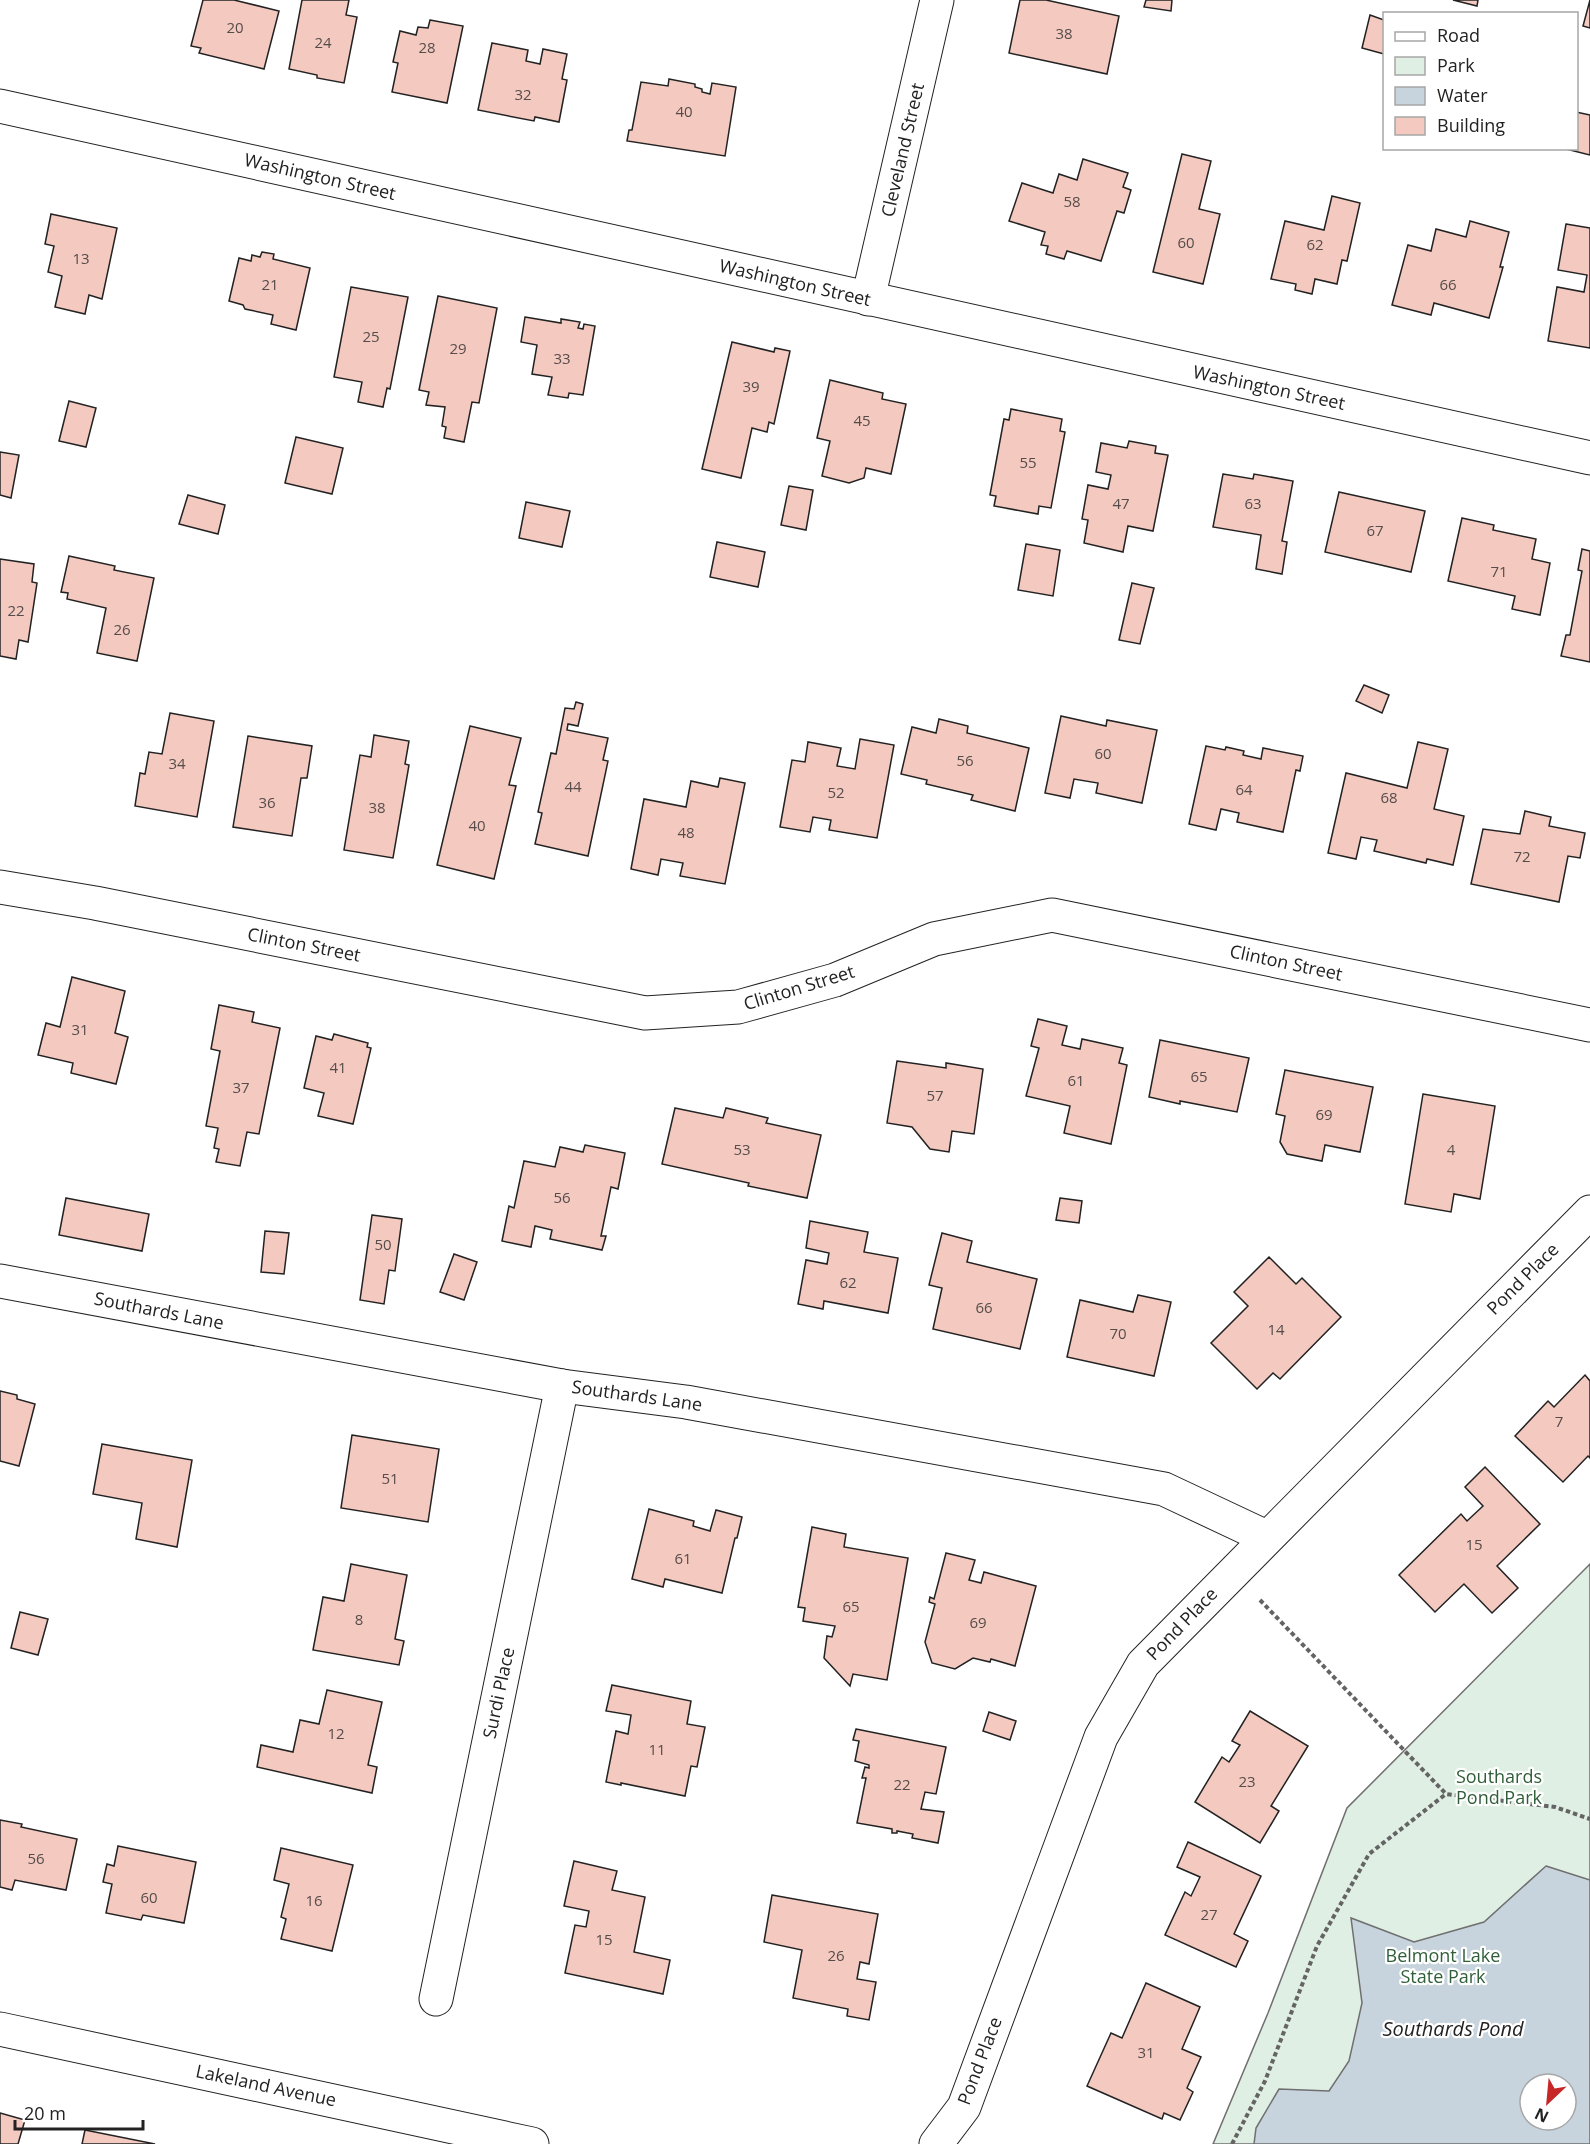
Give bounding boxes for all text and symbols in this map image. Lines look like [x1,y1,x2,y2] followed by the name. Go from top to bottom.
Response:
[1383,12,1578,150] legend
[226,17,244,37] house number: 20
[1055,23,1073,43] house number: 38
[1437,23,1480,47] text: Road
[314,32,332,52] house number: 24
[418,37,436,57] house number: 28
[1437,53,1475,77] text: Park
[875,81,929,219] street label: Cleveland Street
[1437,83,1488,107] text: Water
[514,84,532,104] house number: 32
[675,101,693,121] house number: 40
[1437,113,1505,137] text: Building
[242,147,398,205] street label: Washington Street
[1063,191,1081,211] house number: 58
[1177,232,1195,252] house number: 60
[1306,234,1324,254] house number: 62
[72,248,90,268] house number: 13
[717,253,873,311] street label: Washington Street
[261,274,279,294] house number: 21
[1439,274,1457,294] house number: 66
[362,326,380,346] house number: 25
[449,338,467,358] house number: 29
[553,348,571,368] house number: 33
[1191,359,1347,415] street label: Washington Street
[742,376,760,396] house number: 39
[853,410,871,430] house number: 45
[1019,452,1037,472] house number: 55
[1112,493,1130,513] house number: 47
[1244,493,1262,513] house number: 63
[1366,520,1384,540] house number: 67
[1490,561,1508,581] house number: 71
[7,600,25,620] house number: 22
[113,619,131,639] house number: 26
[1094,743,1112,763] house number: 60
[956,750,974,770] house number: 56
[168,753,186,773] house number: 34
[564,776,582,796] house number: 44
[1235,779,1253,799] house number: 64
[827,782,845,802] house number: 52
[1380,787,1398,807] house number: 68
[258,792,276,812] house number: 36
[368,797,386,817] house number: 38
[468,815,486,835] house number: 40
[677,822,695,842] house number: 48
[1513,846,1531,866] house number: 72
[246,921,363,967] street label: Clinton Street
[1228,938,1345,986] street label: Clinton Street
[740,959,857,1015] street label: Clinton Street
[71,1019,89,1039] house number: 31
[329,1057,347,1077] house number: 41
[1190,1066,1208,1086] house number: 65
[1067,1070,1085,1090] house number: 61
[232,1077,250,1097] house number: 37
[926,1085,944,1105] house number: 57
[1315,1104,1333,1124] house number: 69
[733,1139,751,1159] house number: 53
[1447,1139,1456,1159] house number: 4
[553,1187,571,1207] house number: 56
[374,1234,392,1254] house number: 50
[1481,1237,1563,1319] street label: Pond Place
[839,1272,857,1292] house number: 62
[92,1286,226,1334] street label: Southards Lane
[975,1297,993,1317] house number: 66
[1267,1319,1285,1339] house number: 14
[1109,1323,1127,1343] house number: 70
[570,1374,704,1416] street label: Southards Lane
[1555,1411,1563,1431] house number: 7
[381,1468,399,1488] house number: 51
[1465,1534,1483,1554] house number: 15
[674,1548,692,1568] house number: 61
[1141,1582,1222,1665] street label: Pond Place
[842,1596,860,1616] house number: 65
[355,1609,363,1629] house number: 8
[969,1612,987,1632] house number: 69
[477,1645,519,1741] street label: Surdi Place
[327,1723,345,1743] house number: 12
[648,1739,666,1759] house number: 11
[1456,1764,1543,1809] park label: Southards Pond Park
[1238,1771,1256,1791] house number: 23
[893,1774,911,1794] house number: 22
[27,1848,45,1868] house number: 56
[140,1887,158,1907] house number: 60
[305,1890,323,1910] house number: 16
[1200,1904,1218,1924] house number: 27
[595,1929,613,1949] house number: 15
[1386,1943,1500,1988] park label: Belmont Lake State Park
[827,1945,845,1965] house number: 26
[951,2013,1007,2108] street label: Pond Place
[1382,2015,1524,2042] water label: Southards Pond
[1137,2042,1155,2062] house number: 31
[194,2058,339,2112] street label: Lakeland Avenue
[1518,2072,1578,2132] north arrow
[15,2093,142,2131] scale bar
[24,2101,66,2125] text: 20 m
[1531,2103,1552,2128] text: N

